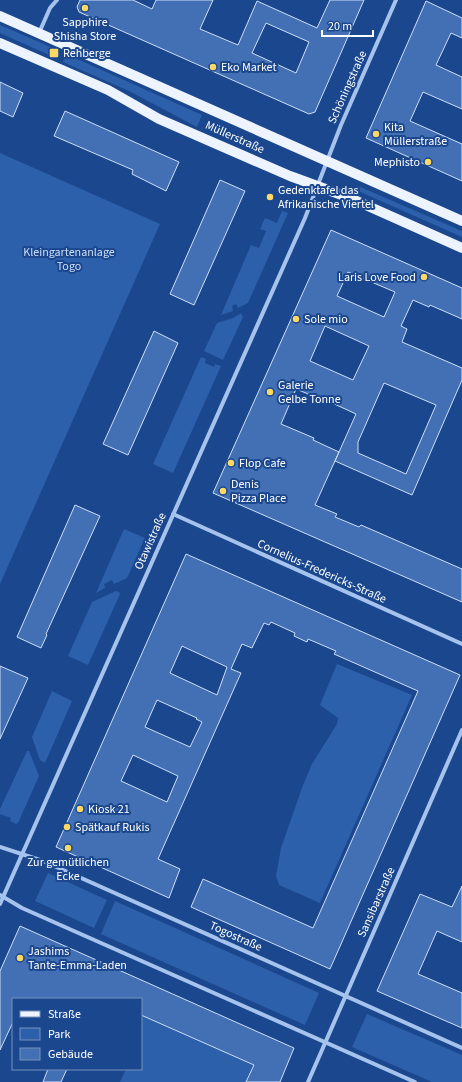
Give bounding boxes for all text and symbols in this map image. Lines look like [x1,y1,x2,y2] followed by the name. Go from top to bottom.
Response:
[80,3,90,13] marker: Sapphire Shisha Store
[322,12,373,38] scale bar
[54,14,116,45] place label: Sapphire Shisha Store
[328,18,352,35] text: 20 m
[63,45,111,62] place label: Rehberge
[48,47,60,59] marker: Rehberge
[324,48,371,127] street label: Schöningstraße
[221,59,277,76] place label: Eko Market
[208,62,218,72] marker: Eko Market
[203,117,267,158] street label: Müllerstraße
[384,119,447,150] place label: Kita Müllerstraße
[371,129,381,139] marker: Kita Müllerstraße
[374,154,420,171] place label: Mephisto
[423,157,433,167] marker: Mephisto
[278,182,374,213] place label: Gedenktafel das Afrikanische Viertel
[265,192,275,202] marker: Gedenktafel das Afrikanische Viertel
[23,244,115,275] park label: Kleingartenanlage Togo
[338,269,416,286] place label: Laris Love Food
[419,272,429,282] marker: Laris Love Food
[304,311,348,328] place label: Sole mio
[291,314,301,324] marker: Sole mio
[278,377,341,408] place label: Galerie Gelbe Tonne
[265,387,275,397] marker: Galerie Gelbe Tonne
[239,455,286,472] place label: Flop Cafe
[226,458,236,468] marker: Flop Cafe
[231,476,286,507] place label: Denis Pizza Place
[218,486,228,496] marker: Denis Pizza Place
[130,510,171,573] street label: Otawistraße
[254,535,389,608] street label: Cornelius-Fredericks-Straße
[88,801,130,818] place label: Kiosk 21
[75,804,85,814] marker: Kiosk 21
[75,819,149,836] place label: Spätkauf Rukis
[62,822,72,832] marker: Spätkauf Rukis
[63,843,73,853] marker: Zur gemütlichen Ecke
[27,854,109,885] place label: Zur gemütlichen Ecke
[353,864,400,940] street label: Sansibarstraße
[207,917,265,956] street label: Togostraße
[28,943,127,974] place label: Jashims Tante-Emma-Laden
[15,953,25,963] marker: Jashims Tante-Emma-Laden
[12,998,142,1070] legend
[48,1006,81,1023] text: Straße
[48,1026,70,1043] text: Park
[48,1046,93,1063] text: Gebäude

